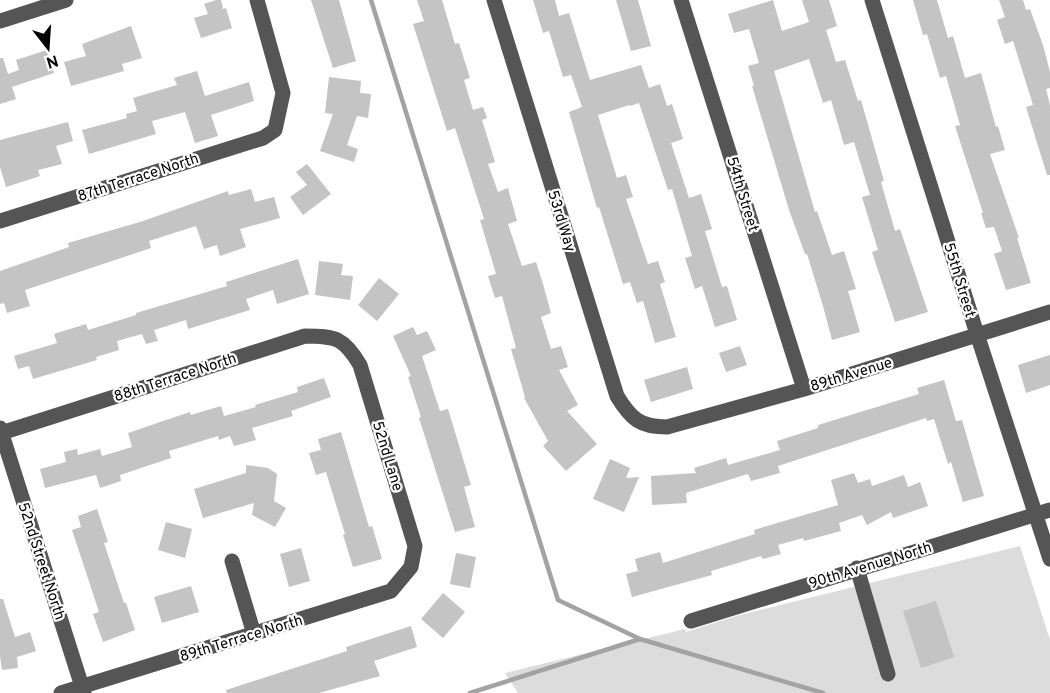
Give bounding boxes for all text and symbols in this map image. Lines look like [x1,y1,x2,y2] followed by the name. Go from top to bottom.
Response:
[18,18,78,78] north arrow
[43,49,60,72] text: N
[76,150,201,207] street label: 87th Terrace North
[721,155,762,234] street label: 54th Street
[542,188,579,255] street label: 53rd Way
[938,241,979,320] street label: 55th Street
[112,350,239,407] street label: 88th Terrace North
[808,354,895,397] street label: 89th Avenue
[367,419,406,494] street label: 52nd Lane
[13,500,69,623] street label: 52nd Street North
[807,539,934,594] street label: 90th Avenue North
[178,612,305,667] street label: 89th Terrace North

